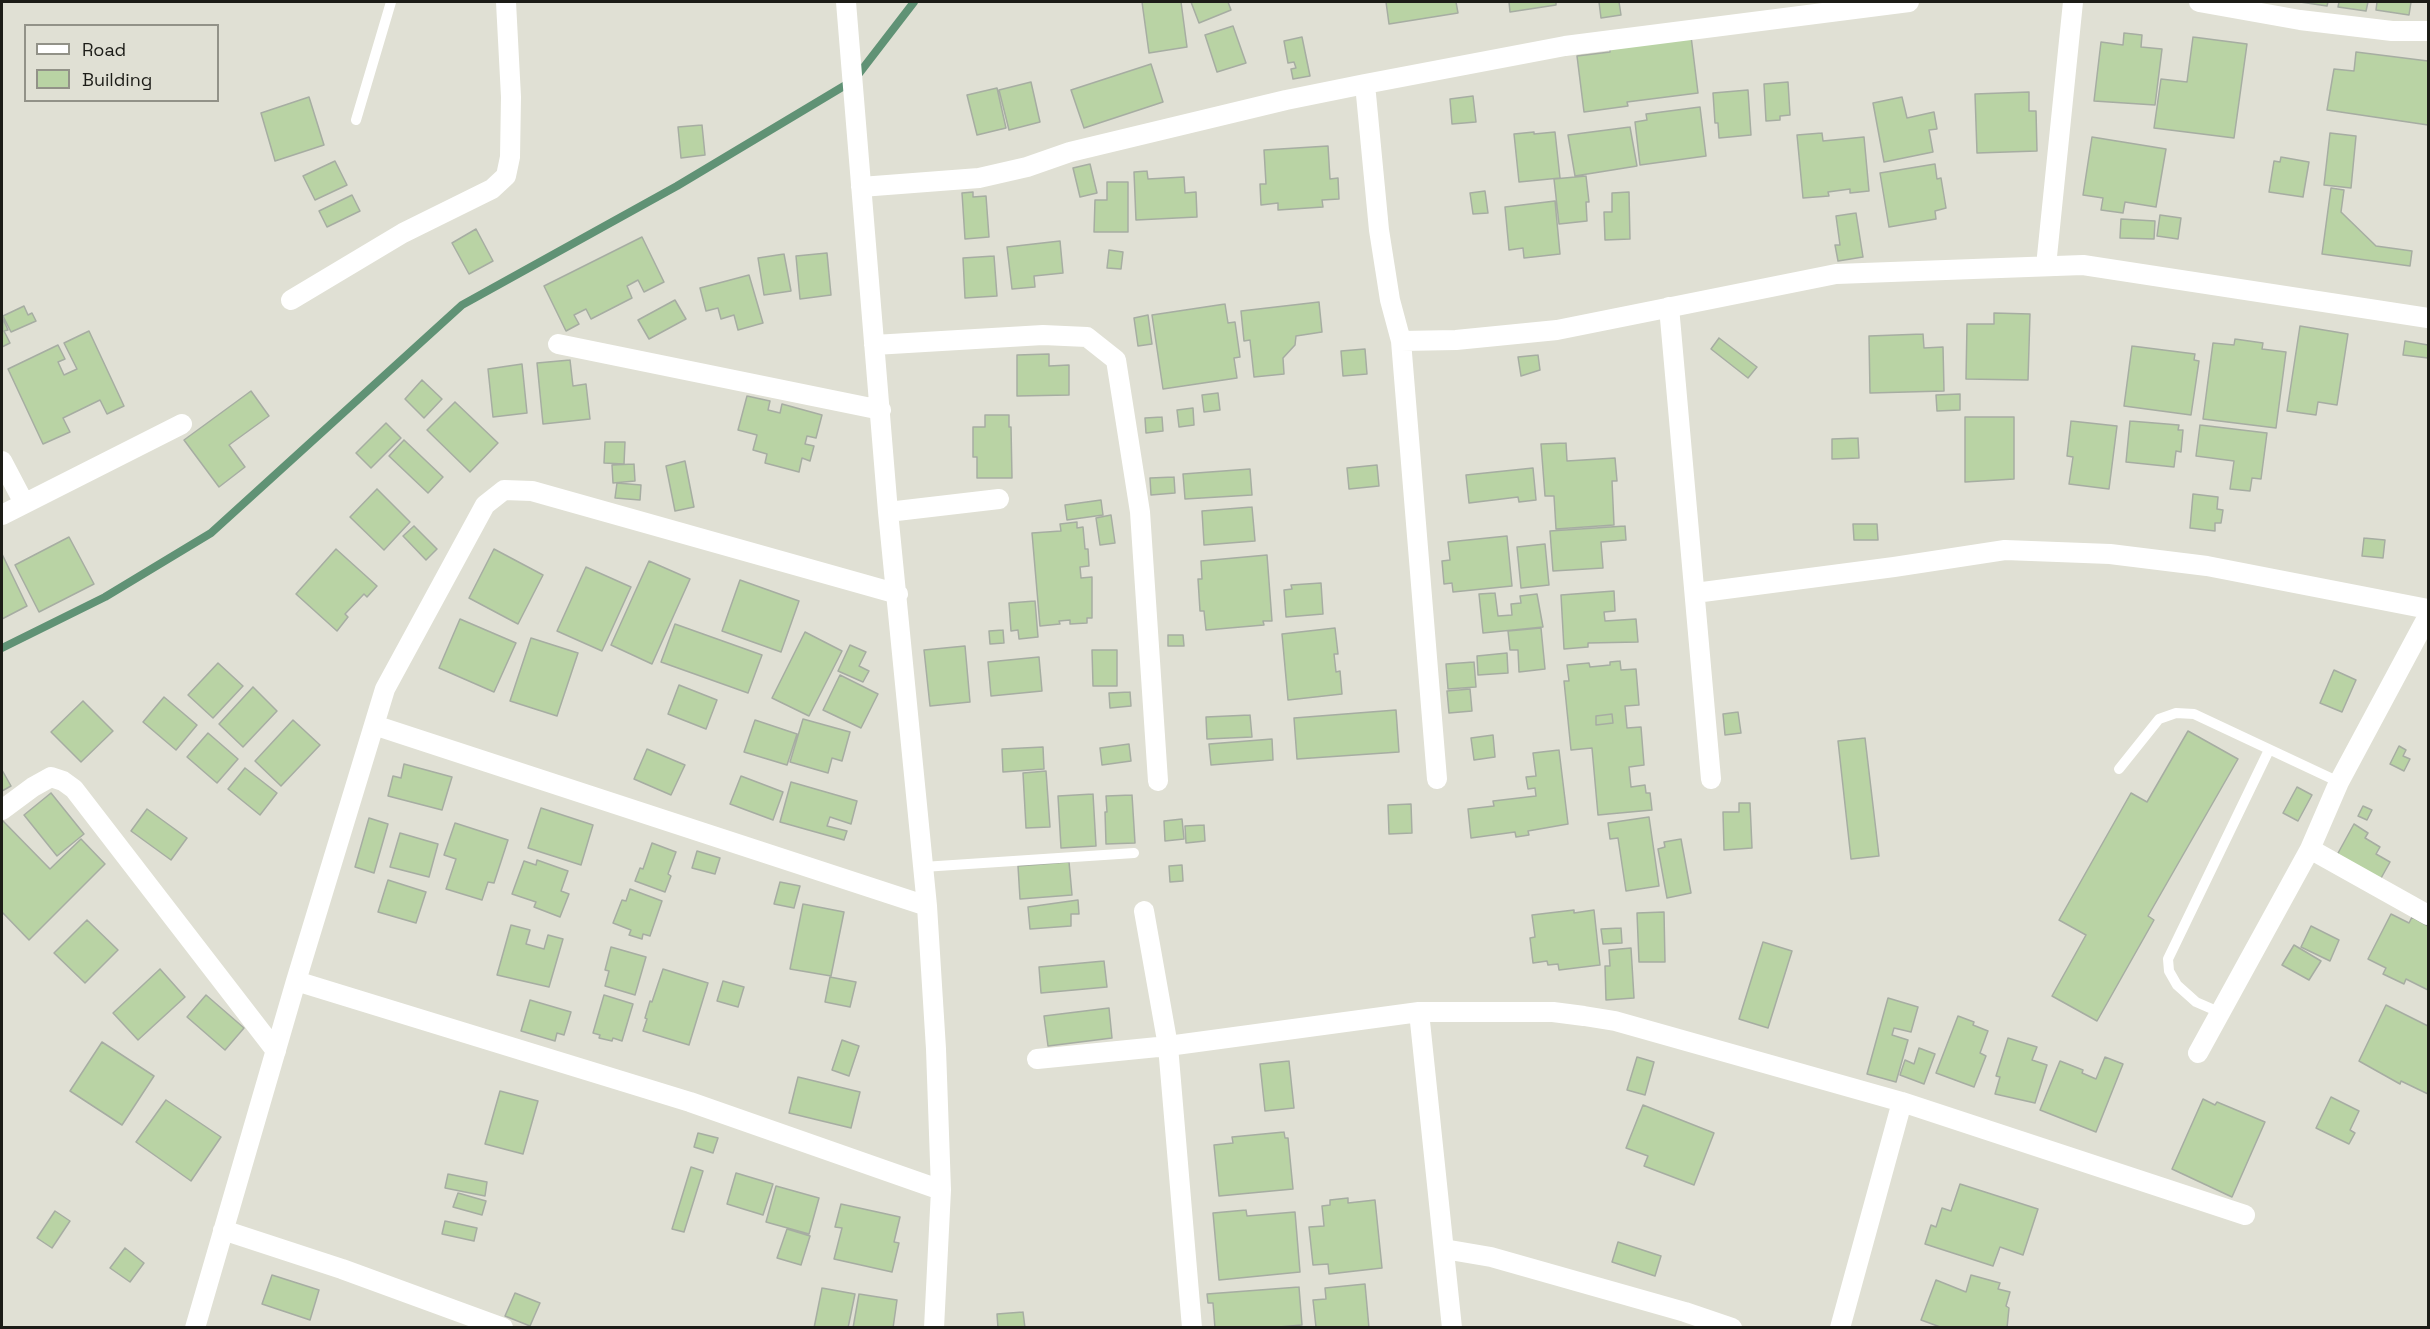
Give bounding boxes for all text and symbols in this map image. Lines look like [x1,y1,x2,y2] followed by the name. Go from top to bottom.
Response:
[24,24,219,102] legend
[82,38,126,61] text: Road
[82,68,152,91] text: Building

